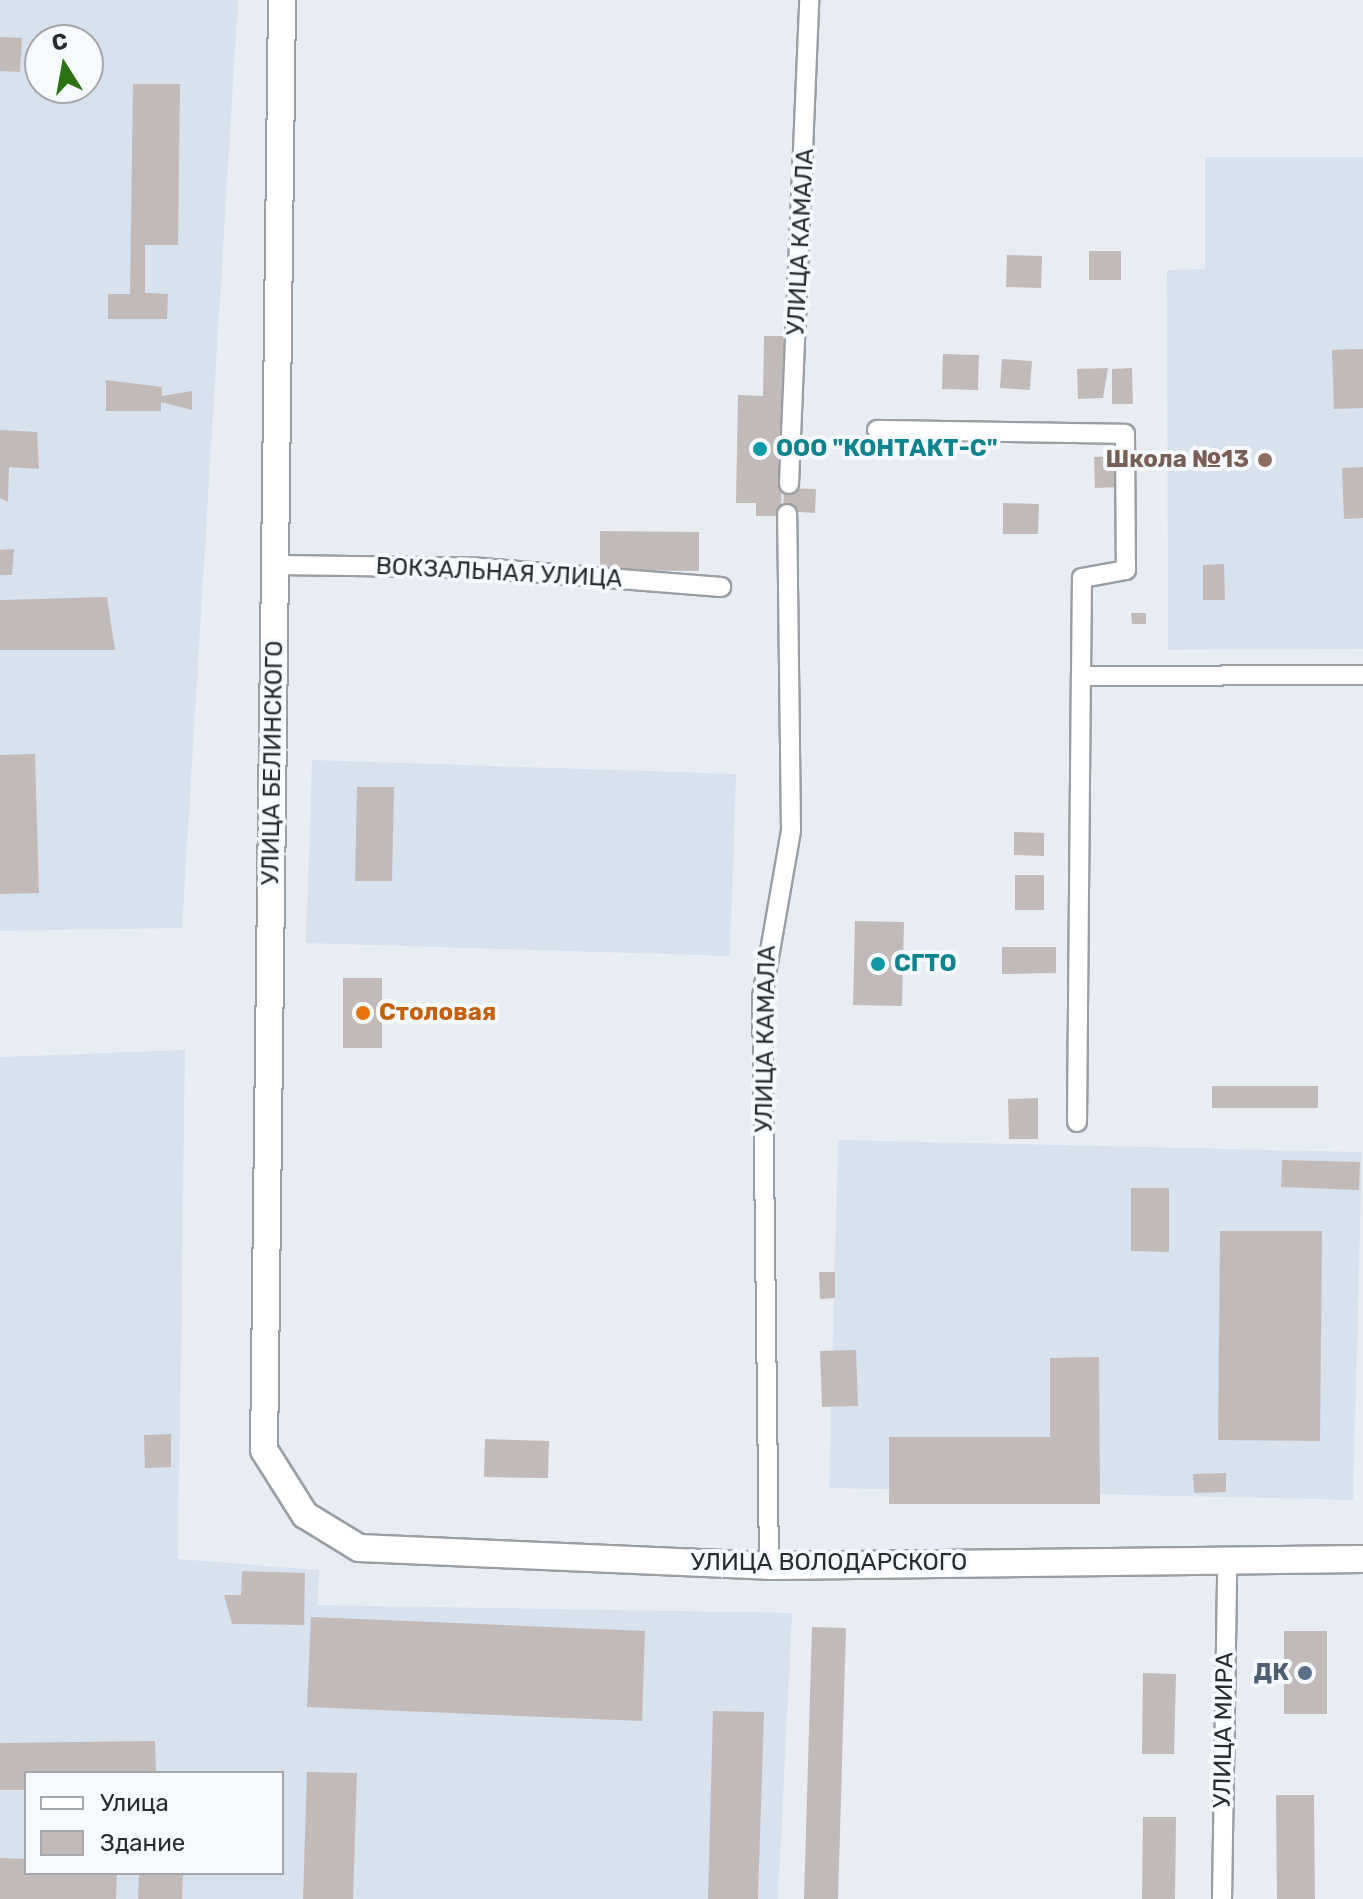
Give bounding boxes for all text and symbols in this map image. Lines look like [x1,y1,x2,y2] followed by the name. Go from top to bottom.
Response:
[24,24,104,104] north arrow
[50,27,70,57] text: С
[782,148,820,336] street label: УЛИЦА КАМАЛА
[776,435,998,463] place label: ООО "КОНТАКТ-С"
[751,440,769,458] marker: ООО "КОНТАКТ-С"
[1105,446,1249,474] place label: Школа №13
[1256,451,1274,469] marker: Школа №13
[375,552,623,594] street label: ВОКЗАЛЬНАЯ УЛИЦА
[256,640,290,886] street label: УЛИЦА БЕЛИНСКОГО
[750,945,782,1133] street label: УЛИЦА КАМАЛА
[894,950,957,978] place label: СГТО
[869,955,887,973] marker: СГТО
[379,999,496,1027] place label: Столовая
[354,1004,372,1022] marker: Столовая
[691,1549,967,1577] street label: УЛИЦА ВОЛОДАРСКОГО
[1208,1652,1240,1808] street label: УЛИЦА МИРА
[1253,1659,1289,1687] place label: ДК
[1296,1664,1314,1682] marker: ДК
[24,1771,284,1875] legend
[100,1789,169,1817] text: Улица
[100,1829,185,1857] text: Здание

